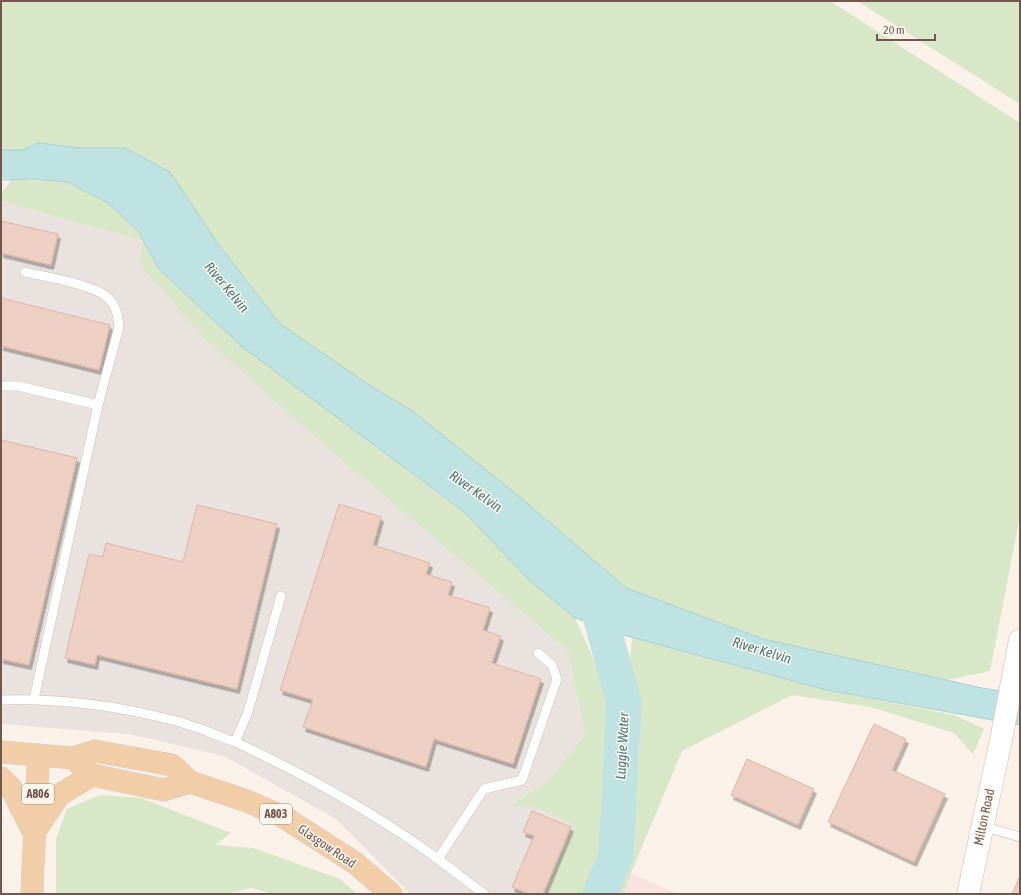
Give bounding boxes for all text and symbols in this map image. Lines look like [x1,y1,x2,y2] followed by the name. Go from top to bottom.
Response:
[877,16,935,42] scale bar
[883,23,905,37] text: 20 m
[201,259,253,315] water label: River Kelvin
[447,467,506,515] water label: River Kelvin
[731,633,793,667] water label: River Kelvin
[612,711,632,780] water label: Luggie Water
[22,784,54,804] road number: A806
[971,787,997,847] street label: Milton Road
[260,804,292,824] road number: A803
[295,821,359,871] street label: Glasgow Road

